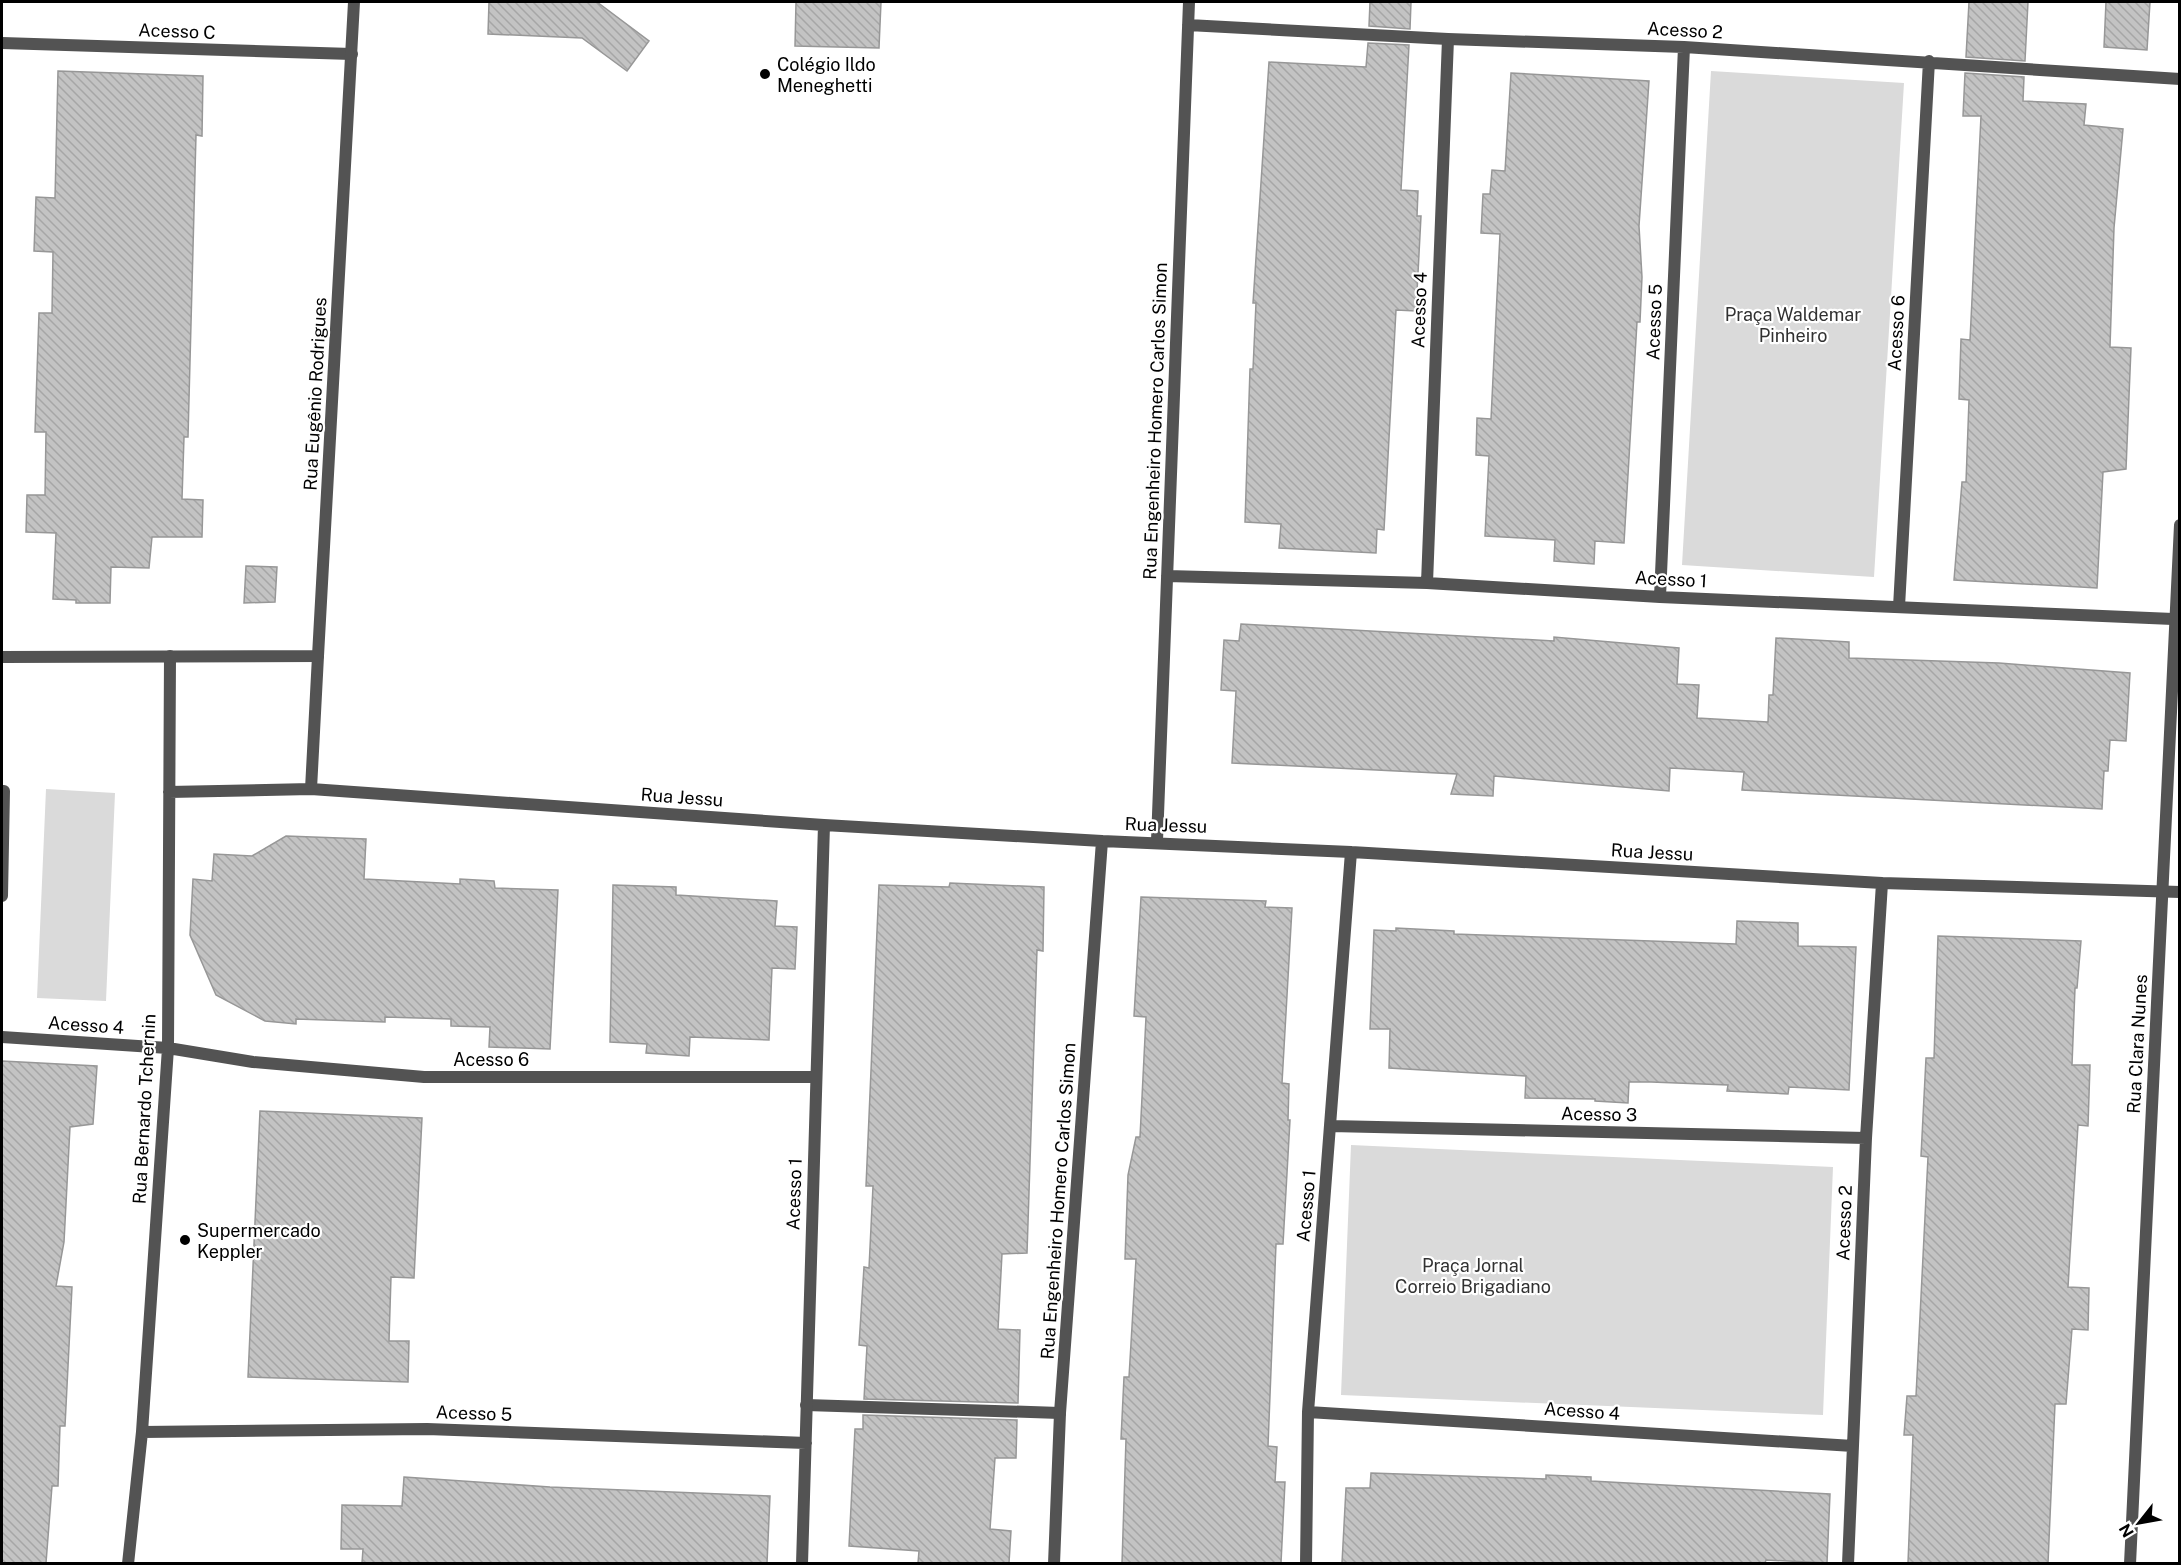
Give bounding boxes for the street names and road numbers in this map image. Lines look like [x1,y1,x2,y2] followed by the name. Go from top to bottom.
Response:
[1647,18,1723,42] street label: Acesso 2
[138,19,216,43] street label: Acesso C
[1139,262,1171,580] street label: Rua Engenheiro Homero Carlos Simon
[1407,271,1431,349] street label: Acesso 4
[1642,283,1666,361] street label: Acesso 5
[1884,294,1908,372] street label: Acesso 6
[299,297,331,491] street label: Rua Eugênio Rodrigues
[1634,567,1708,591] street label: Acesso 1
[640,784,724,810] street label: Rua Jessu
[1124,813,1208,837] street label: Rua Jessu
[1610,839,1694,865] street label: Rua Jessu
[2123,974,2151,1114] street label: Rua Clara Nunes
[47,1012,125,1038] street label: Acesso 4
[129,1013,159,1205] street label: Rua Bernardo Tchernin
[1036,1042,1080,1360] street label: Rua Engenheiro Homero Carlos Simon
[453,1049,529,1070] street label: Acesso 6
[1561,1103,1637,1125] street label: Acesso 3
[782,1157,806,1231] street label: Acesso 1
[1292,1169,1320,1243] street label: Acesso 1
[1832,1185,1856,1261] street label: Acesso 2
[1543,1398,1621,1424] street label: Acesso 4
[435,1401,513,1425] street label: Acesso 5

